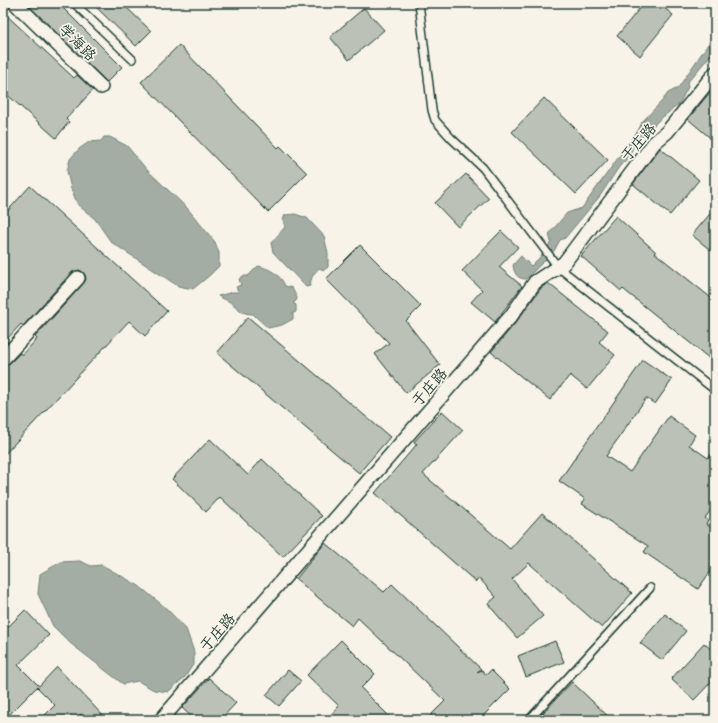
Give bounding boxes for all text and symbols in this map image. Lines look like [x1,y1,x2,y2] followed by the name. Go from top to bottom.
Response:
[55,19,101,65] street label: 学海路
[615,118,661,166] street label: 于庄路
[406,363,452,411] street label: 于庄路
[194,608,240,656] street label: 于庄路

